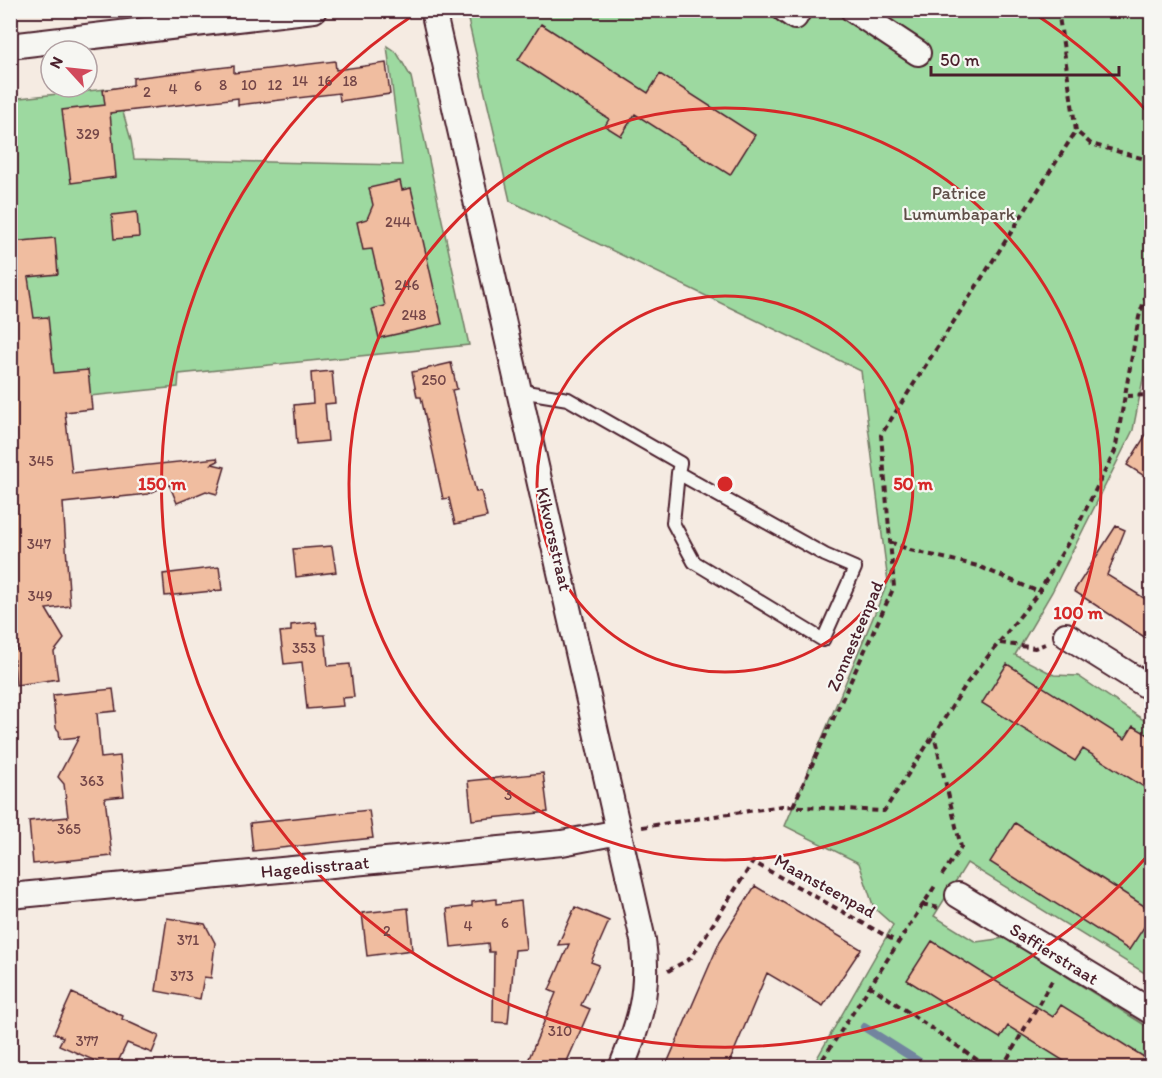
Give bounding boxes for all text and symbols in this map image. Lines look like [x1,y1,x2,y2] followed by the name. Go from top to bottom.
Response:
[39,39,99,99] north arrow
[931,39,1118,77] scale bar
[940,49,980,71] text: 50 m
[45,53,67,72] text: N
[292,72,308,90] house number: 14
[318,72,333,90] house number: 16
[342,72,358,90] house number: 18
[219,76,227,94] house number: 8
[241,76,257,94] house number: 10
[268,76,283,94] house number: 12
[194,77,202,95] house number: 6
[168,80,178,98] house number: 4
[143,83,151,101] house number: 2
[76,125,100,143] house number: 329
[903,182,1016,225] park label: Patrice Lumumbapark
[385,213,411,231] house number: 244
[395,276,419,294] house number: 246
[401,306,427,324] house number: 248
[421,371,447,389] house number: 250
[28,452,54,470] house number: 345
[138,473,187,495] text: 150 m
[893,473,934,495] text: 50 m
[715,474,735,494] centre of rings
[531,485,577,593] street label: Kikvorsstraat
[27,535,52,553] house number: 347
[822,577,888,695] street label: Zonnesteenpad
[27,587,53,605] house number: 349
[1053,602,1104,624] text: 100 m
[292,639,316,657] house number: 353
[80,772,104,790] house number: 363
[504,786,512,804] house number: 3
[57,820,81,838] house number: 365
[771,849,880,923] street label: Maansteenpad
[260,851,370,883] street label: Hagedisstraat
[501,914,509,932] house number: 6
[463,917,473,935] house number: 4
[1006,918,1103,990] street label: Saffierstraat
[383,922,391,940] house number: 2
[177,931,199,949] house number: 371
[170,967,194,985] house number: 373
[548,1022,572,1040] house number: 310
[75,1032,99,1050] house number: 377

